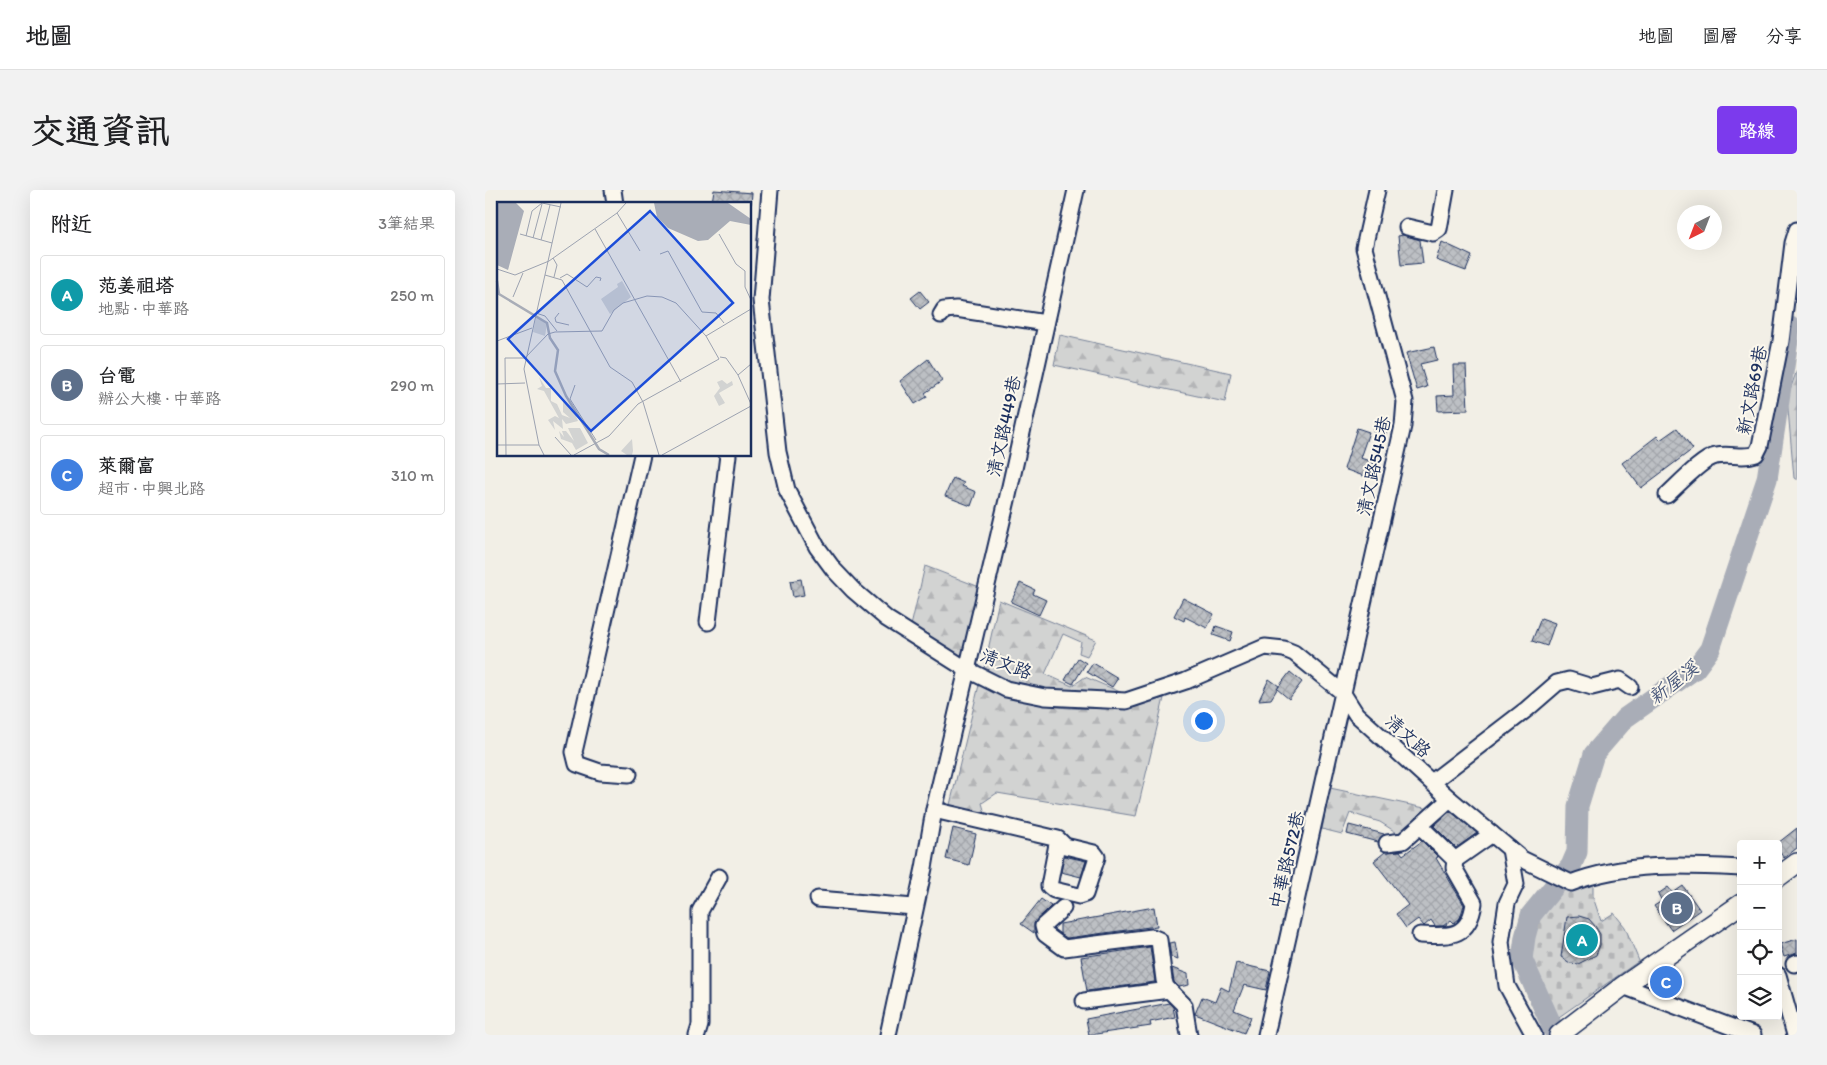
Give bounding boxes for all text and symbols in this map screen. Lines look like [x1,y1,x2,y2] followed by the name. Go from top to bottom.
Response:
[25,21,73,50] text: 地圖
[1638,25,1674,47] text: 地圖
[1702,25,1738,47] text: 圖層
[1766,25,1802,47] text: 分享
[1717,106,1797,154] button: 路線
[30,110,170,152] text: 交通資訊
[497,202,751,456] inset map
[1677,205,1722,250] north arrow
[50,211,92,236] text: 附近
[378,214,435,233] text: 3筆結果
[98,274,174,297] text: 范姜祖塔
[62,286,72,305] text: A
[390,286,434,305] text: 250 m
[98,299,189,318] text: 地點 · 中華路
[1733,343,1771,437] street label: 新文路69巷
[98,364,136,387] text: 台電
[983,373,1025,479] street label: 清文路449巷
[62,376,72,395] text: B
[390,376,434,395] text: 290 m
[98,389,221,408] text: 辦公大樓 · 中華路
[1353,414,1395,518] street label: 清文路545巷
[98,454,155,477] text: 萊爾富
[62,466,72,485] text: C
[391,466,434,485] text: 310 m
[98,479,205,498] text: 超市 · 中興北路
[977,644,1035,684] street label: 清文路
[1644,655,1704,709] water label: 新屋溪
[1191,708,1217,734] your location
[1381,710,1435,762] street label: 清文路
[1265,809,1309,911] street label: 中華路572巷
[1737,840,1782,1020] map controls
[1737,840,1782,885] button: +
[1737,885,1782,930] button: −
[1661,889,1693,927] pin: B
[1566,921,1598,959] pin: A
[1737,930,1782,975] button: locate
[1650,963,1682,1001] pin: C
[1737,975,1782,1020] button: layers

